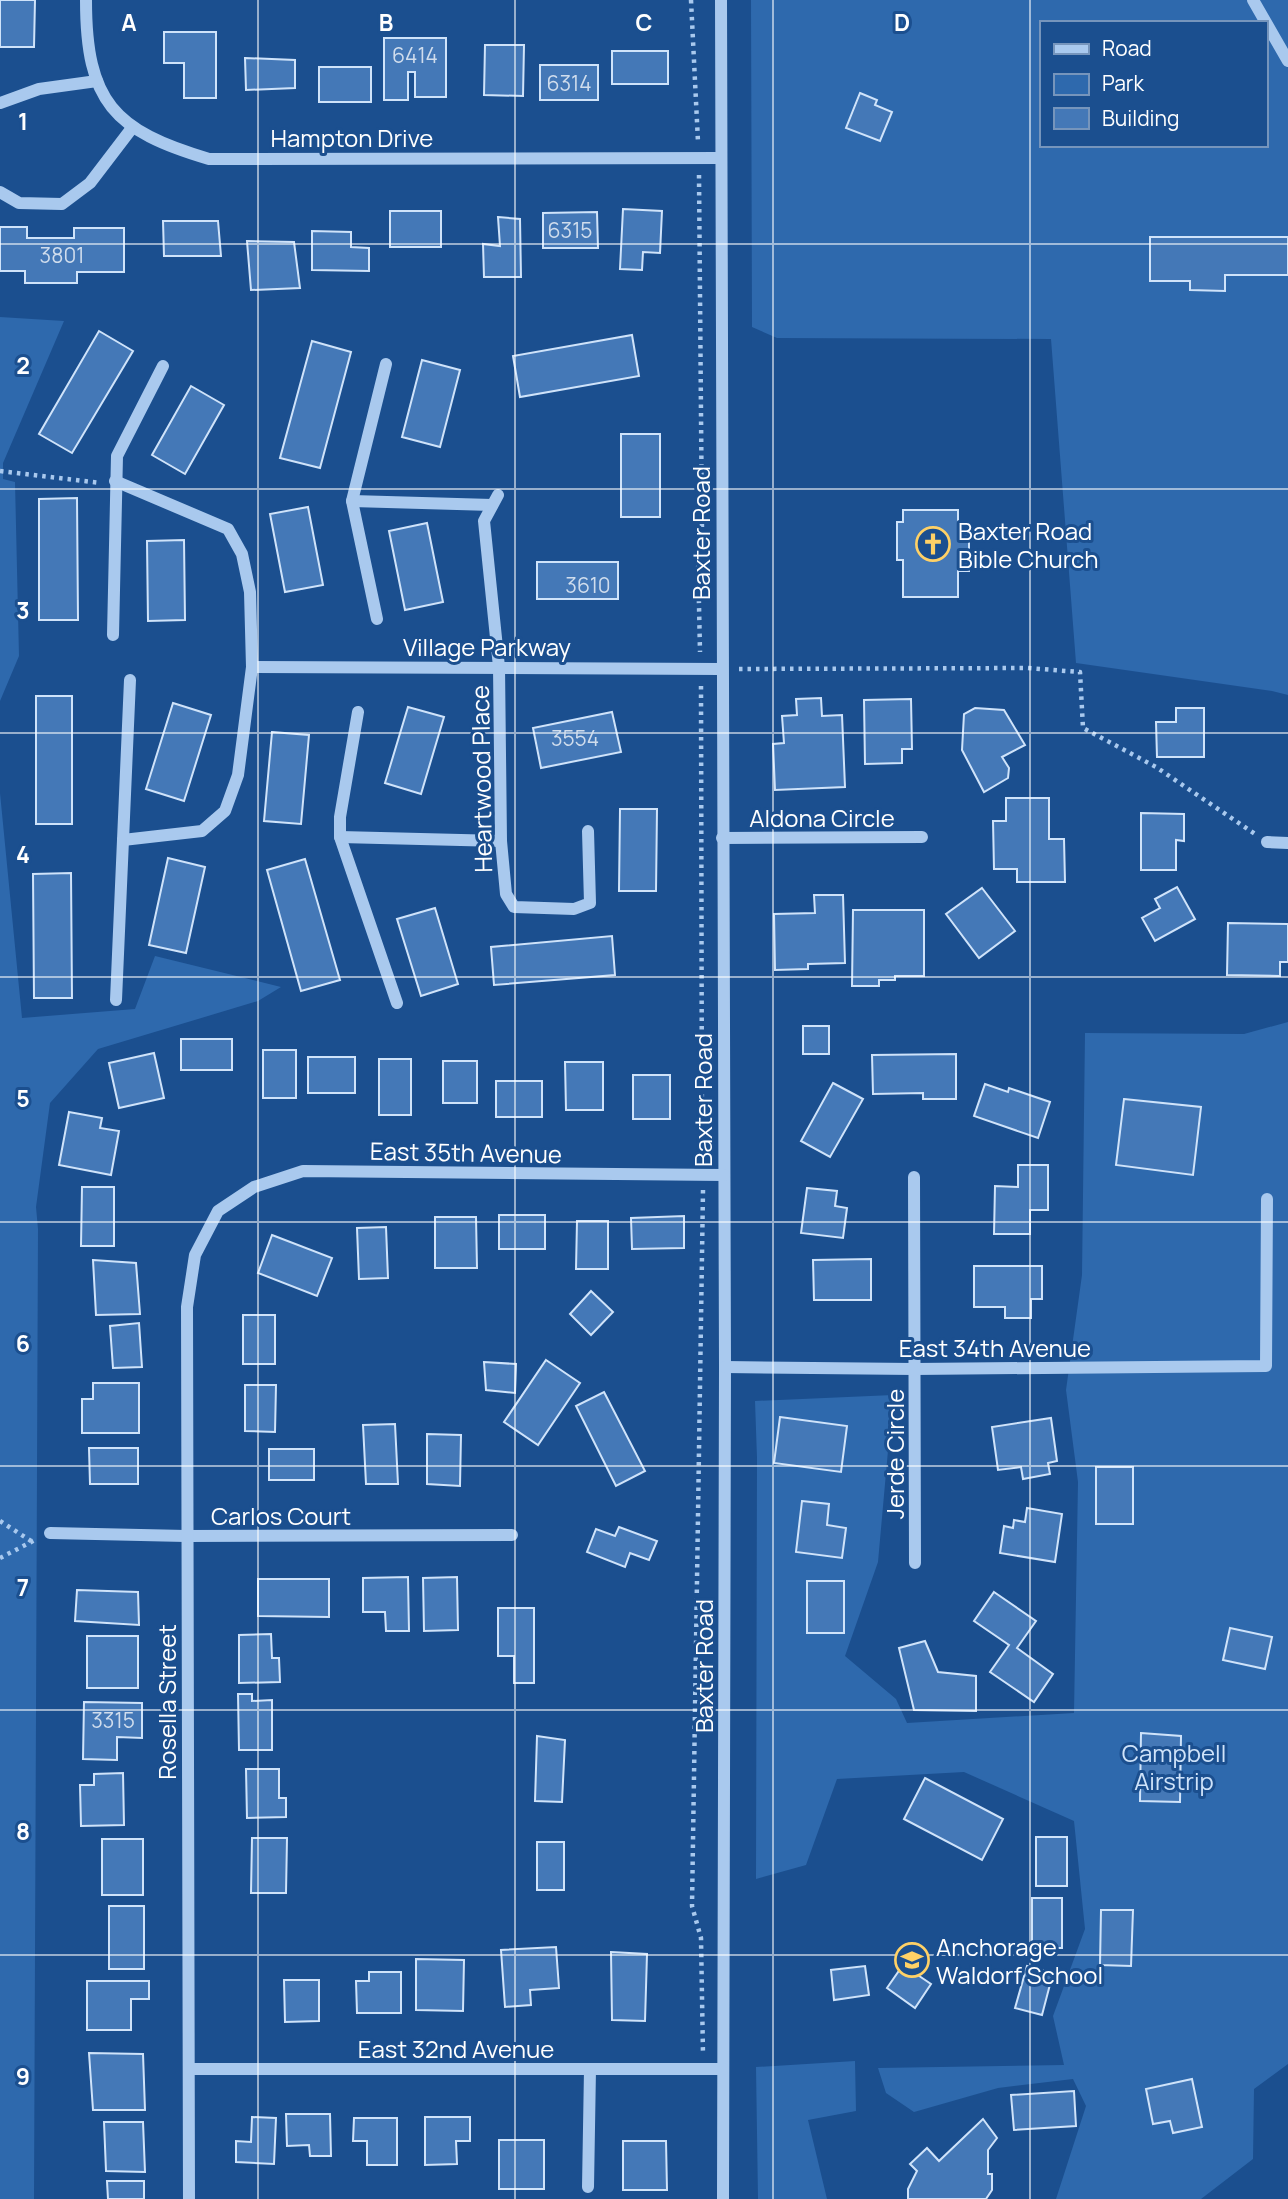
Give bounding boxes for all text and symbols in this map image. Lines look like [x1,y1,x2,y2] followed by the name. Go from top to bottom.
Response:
[121,6,137,38] text: A
[379,6,393,38] text: B
[636,6,653,38] text: C
[894,6,910,38] text: D
[1040,21,1267,147] legend
[1102,34,1152,62] text: Road
[392,41,438,69] house number: 6414
[546,69,592,97] house number: 6314
[1102,69,1144,97] text: Park
[1102,104,1179,132] text: Building
[18,105,28,137] text: 1
[271,121,433,154] street label: Hampton Drive
[548,216,592,244] house number: 6315
[40,241,84,269] house number: 3801
[16,349,30,381] text: 2
[684,466,717,600] street label: Baxter Road
[958,514,1099,575] place label: Baxter Road Bible Church
[914,525,952,563] church icon: Baxter Road Bible Church
[565,571,611,599] house number: 3610
[16,594,30,626] text: 3
[403,630,571,663] street label: Village Parkway
[463,685,499,873] street label: Heartwood Place
[551,724,599,752] house number: 3554
[749,801,895,834] street label: Aldona Circle
[16,838,30,870] text: 4
[686,1033,719,1167] street label: Baxter Road
[16,1082,30,1114] text: 5
[370,1134,562,1170] street label: East 35th Avenue
[16,1327,30,1359] text: 6
[899,1331,1091,1364] street label: East 34th Avenue
[878,1389,911,1519] street label: Jerde Circle
[211,1499,351,1532] street label: Carlos Court
[17,1571,29,1603] text: 7
[687,1599,720,1733] street label: Baxter Road
[150,1624,183,1780] street label: Rosella Street
[91,1706,135,1734] house number: 3315
[1122,1736,1226,1797] park label: Campbell Airstrip
[16,1815,30,1847] text: 8
[936,1930,1103,1991] place label: Anchorage Waldorf School
[893,1941,931,1979] school or university icon: Anchorage Waldorf School
[358,2032,554,2065] street label: East 32nd Avenue
[16,2060,30,2092] text: 9

